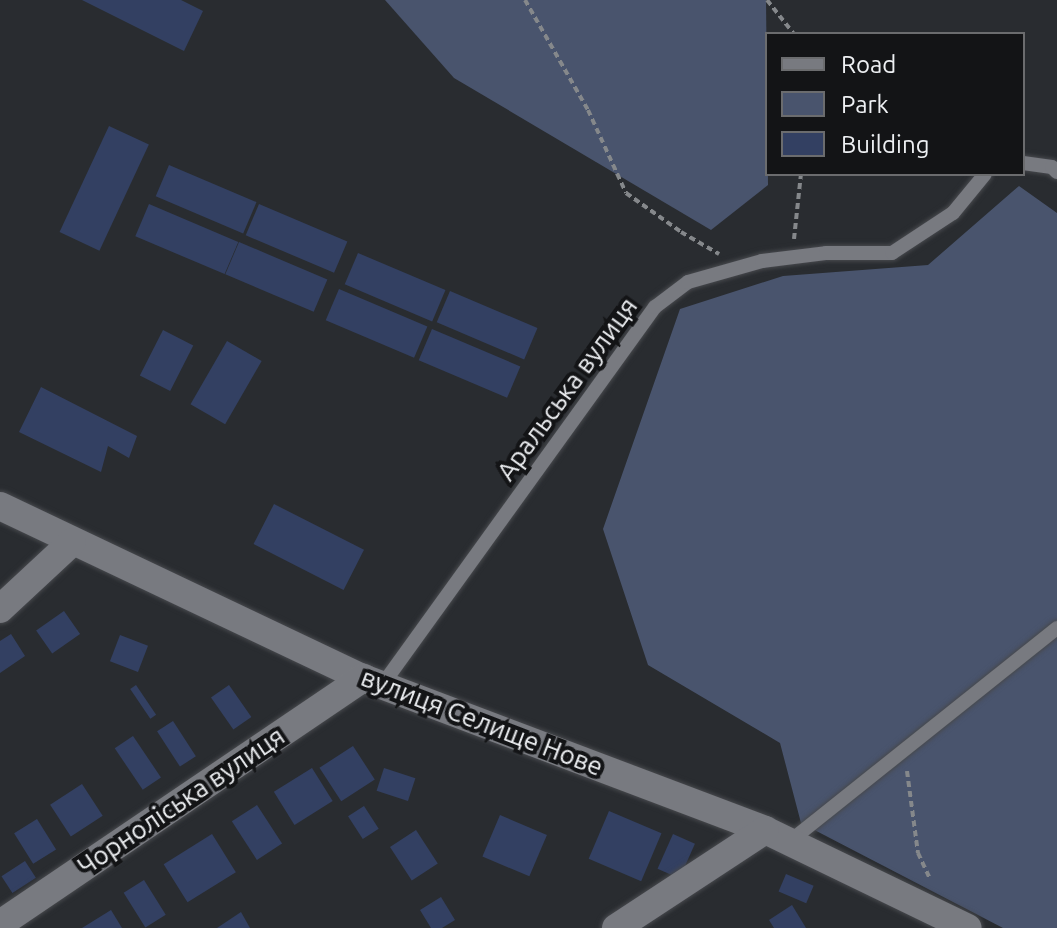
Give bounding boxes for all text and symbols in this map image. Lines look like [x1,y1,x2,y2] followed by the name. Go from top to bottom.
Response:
[765,32,1025,176] legend
[841,51,896,78] text: Road
[841,91,889,118] text: Park
[841,131,929,158] text: Building
[490,291,644,487] street label: Аральська вулиця
[357,661,607,783] street label: вулиця Селище Нове
[72,720,290,882] street label: Чорноліська вулиця

